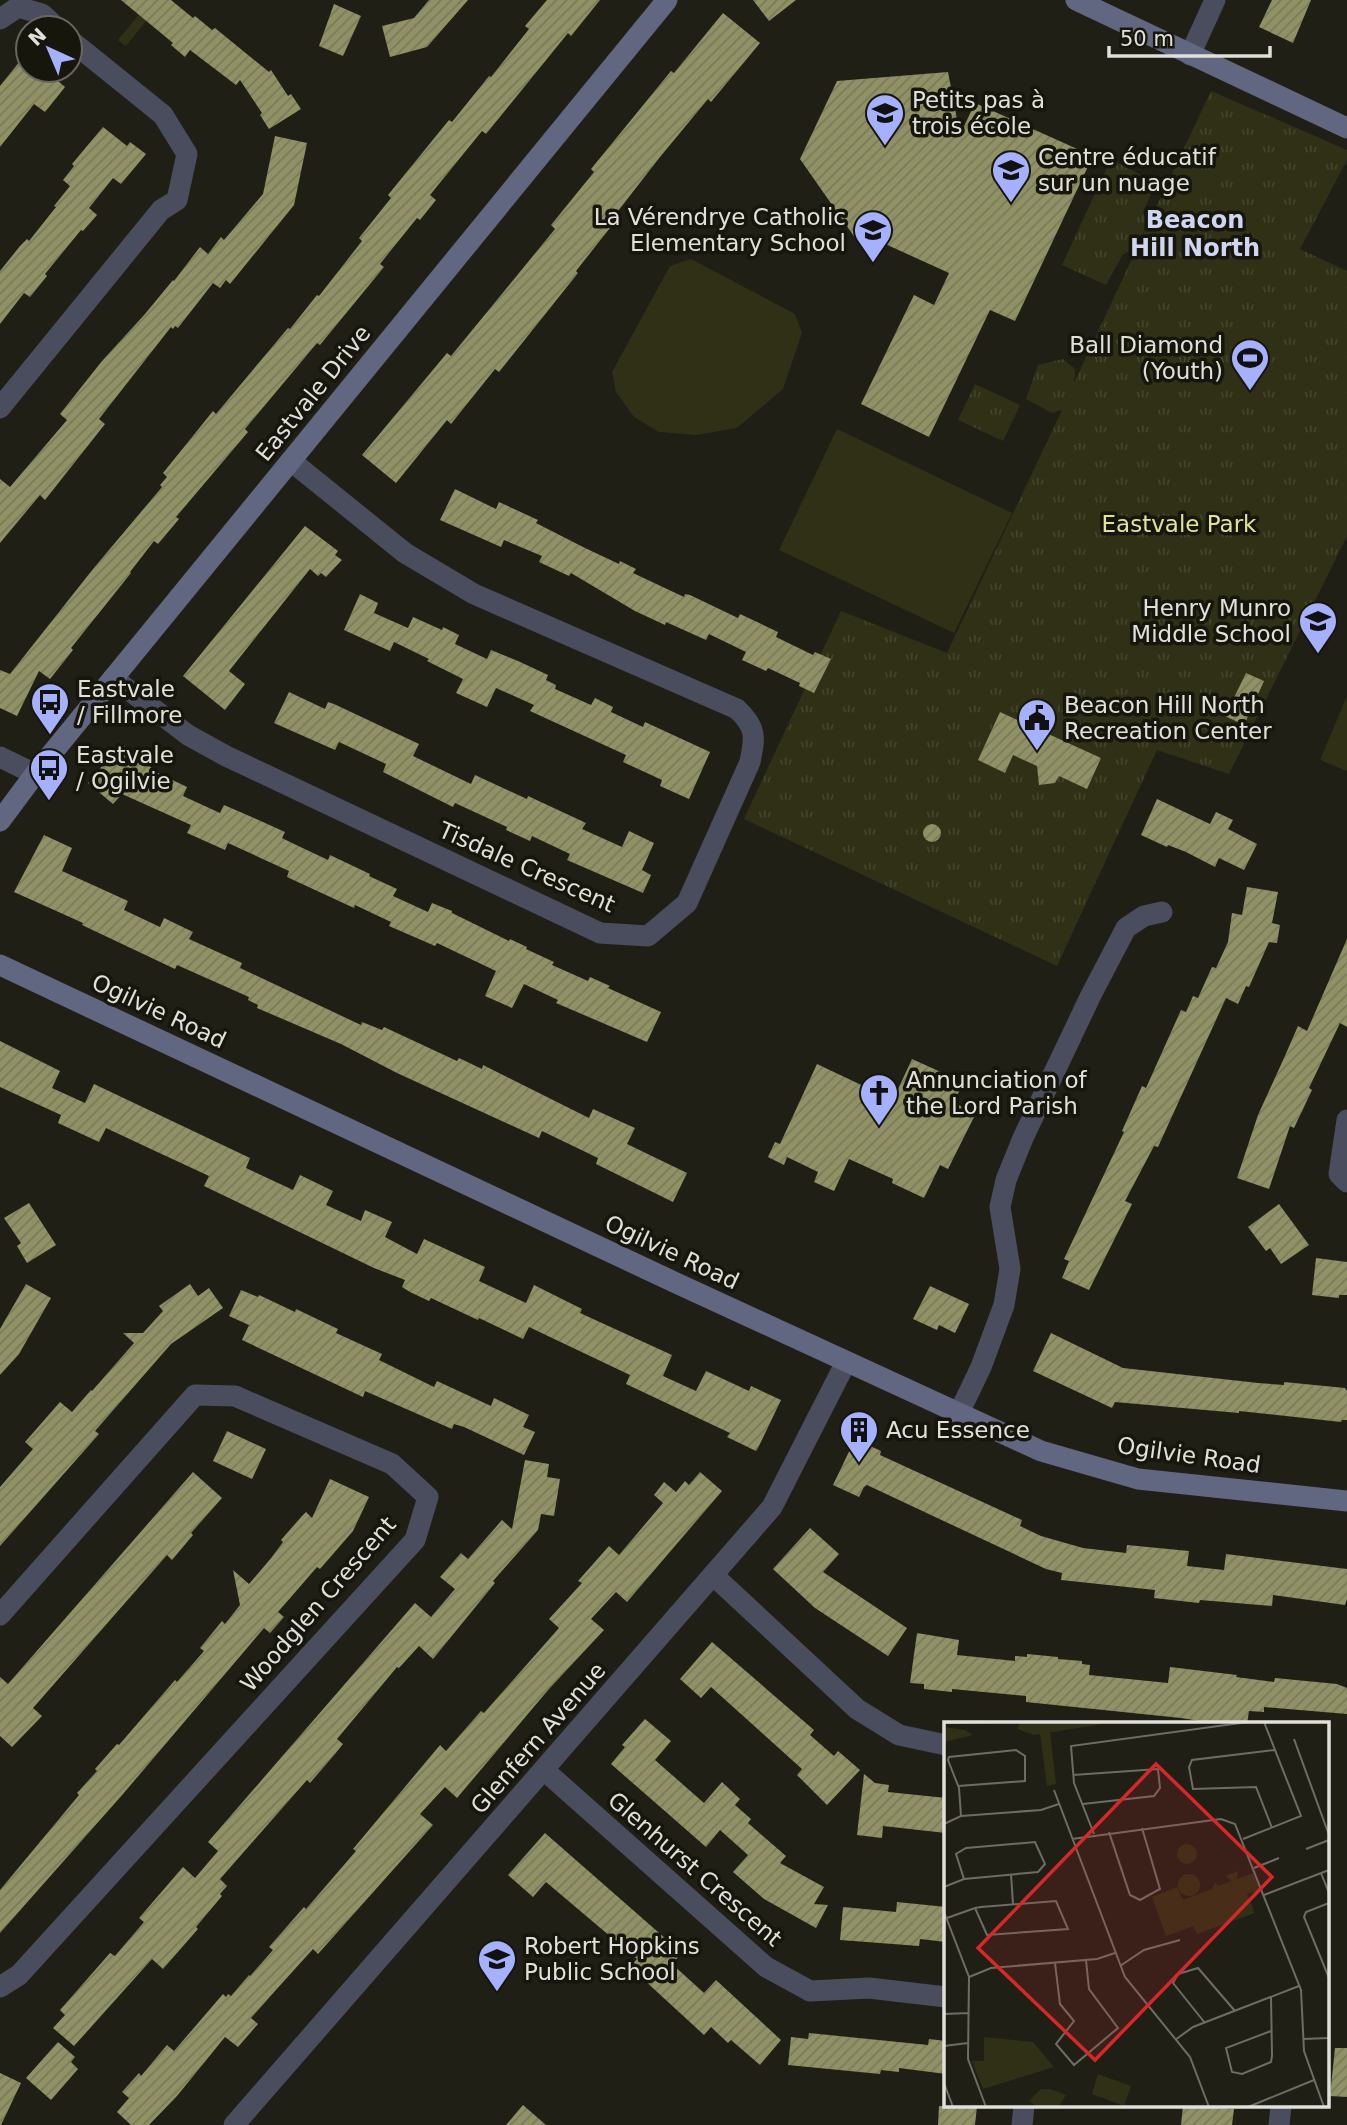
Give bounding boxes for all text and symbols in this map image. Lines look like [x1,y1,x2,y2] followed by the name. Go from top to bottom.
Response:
[14,14,84,84] north arrow
[1109,14,1270,58] scale bar
[24,23,51,50] text: N
[1120,27,1174,51] text: 50 m
[912,87,1045,139] place label: Petits pas à trois école
[864,92,906,147] school or university icon: Petits pas à trois école
[1038,144,1217,196] place label: Centre éducatif sur un nuage
[990,149,1032,204] school or university icon: Centre éducatif sur un nuage
[594,204,846,256] place label: La Vérendrye Catholic Elementary School
[1130,206,1260,262] district label: Beacon Hill North
[852,209,894,264] school or university icon: La Vérendrye Catholic Elementary School
[251,320,375,466] street label: Eastvale Drive
[1069,332,1223,384] place label: Ball Diamond (Youth)
[1229,337,1271,392] sports icon: Ball Diamond (Youth)
[1102,511,1257,537] park label: Eastvale Park
[1131,595,1291,647] place label: Henry Munro Middle School
[1297,600,1339,655] school or university icon: Henry Munro Middle School
[77,676,182,728] place label: Eastvale / Fillmore
[29,681,71,736] bus stop icon: Eastvale / Fillmore
[1064,692,1272,744] place label: Beacon Hill North Recreation Center
[1016,697,1058,752] public building icon: Beacon Hill North Recreation Center
[76,742,174,794] place label: Eastvale / Ogilvie
[28,747,70,802] bus stop icon: Eastvale / Ogilvie
[434,816,619,917] street label: Tisdale Crescent
[88,969,230,1053] street label: Ogilvie Road
[906,1067,1088,1119] place label: Annunciation of the Lord Parish
[858,1072,900,1127] church icon: Annunciation of the Lord Parish
[601,1210,743,1294] street label: Ogilvie Road
[838,1409,880,1464] building icon: Acu Essence
[886,1417,1030,1443] place label: Acu Essence
[1116,1432,1262,1478] street label: Ogilvie Road
[235,1511,401,1697] street label: Woodglen Crescent
[465,1657,611,1819] street label: Glenfern Avenue
[944,1722,1330,2108] inset map
[603,1787,787,1951] street label: Glenhurst Crescent
[524,1933,700,1985] place label: Robert Hopkins Public School
[476,1938,518,1993] school or university icon: Robert Hopkins Public School

